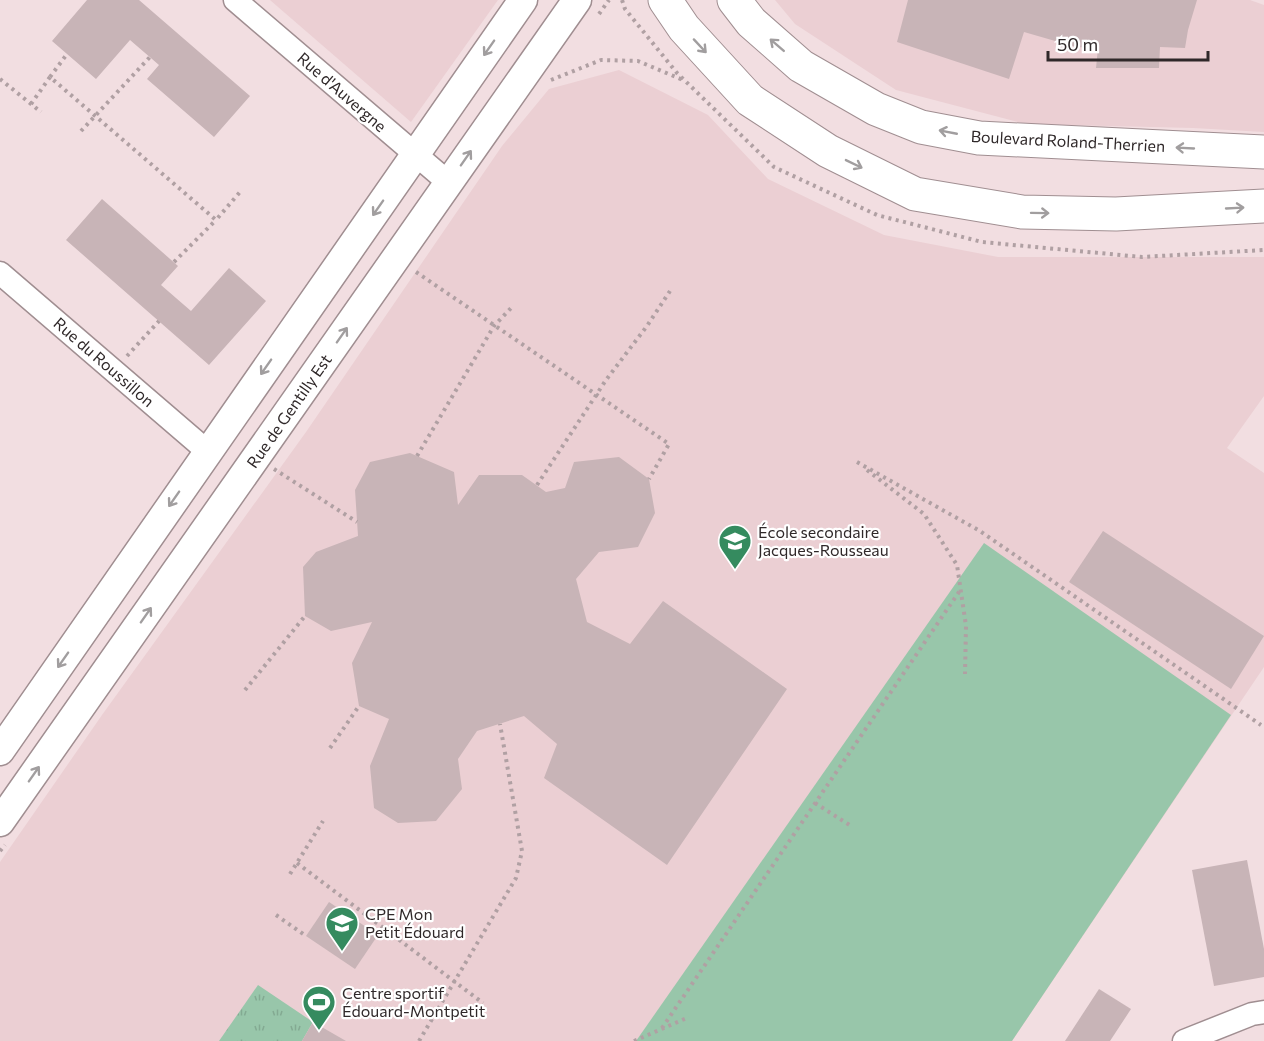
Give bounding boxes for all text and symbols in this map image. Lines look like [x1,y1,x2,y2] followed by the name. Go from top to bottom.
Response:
[1048,24,1208,62] scale bar
[1057,33,1098,55] text: 50 m
[770,38,785,52] one-way arrow
[483,39,495,56] one-way arrow
[693,39,708,54] one-way arrow
[294,48,391,135] street label: Rue d'Auvergne
[939,126,959,137] one-way arrow
[970,126,1166,155] street label: Boulevard Roland-Therrien
[1175,142,1195,153] one-way arrow
[460,150,472,167] one-way arrow
[844,158,862,170] one-way arrow
[372,199,384,215] one-way arrow
[1225,202,1244,213] one-way arrow
[1030,207,1050,219] one-way arrow
[50,313,158,410] street label: Rue du Roussillon
[336,327,348,344] one-way arrow
[242,350,335,471] street label: Rue de Gentilly Est
[260,359,272,375] one-way arrow
[168,490,180,507] one-way arrow
[758,522,889,559] place label: École secondaire Jacques-Rousseau
[717,523,753,570] school or university icon: École secondaire Jacques-Rousseau
[140,607,152,623] one-way arrow
[57,651,69,667] one-way arrow
[28,767,40,783] one-way arrow
[365,904,464,941] place label: CPE Mon Petit Édouard
[324,905,360,952] school or university icon: CPE Mon Petit Édouard
[342,983,486,1020] place label: Centre sportif Édouard-Montpetit
[301,984,337,1031] sports icon: Centre sportif Édouard-Montpetit

